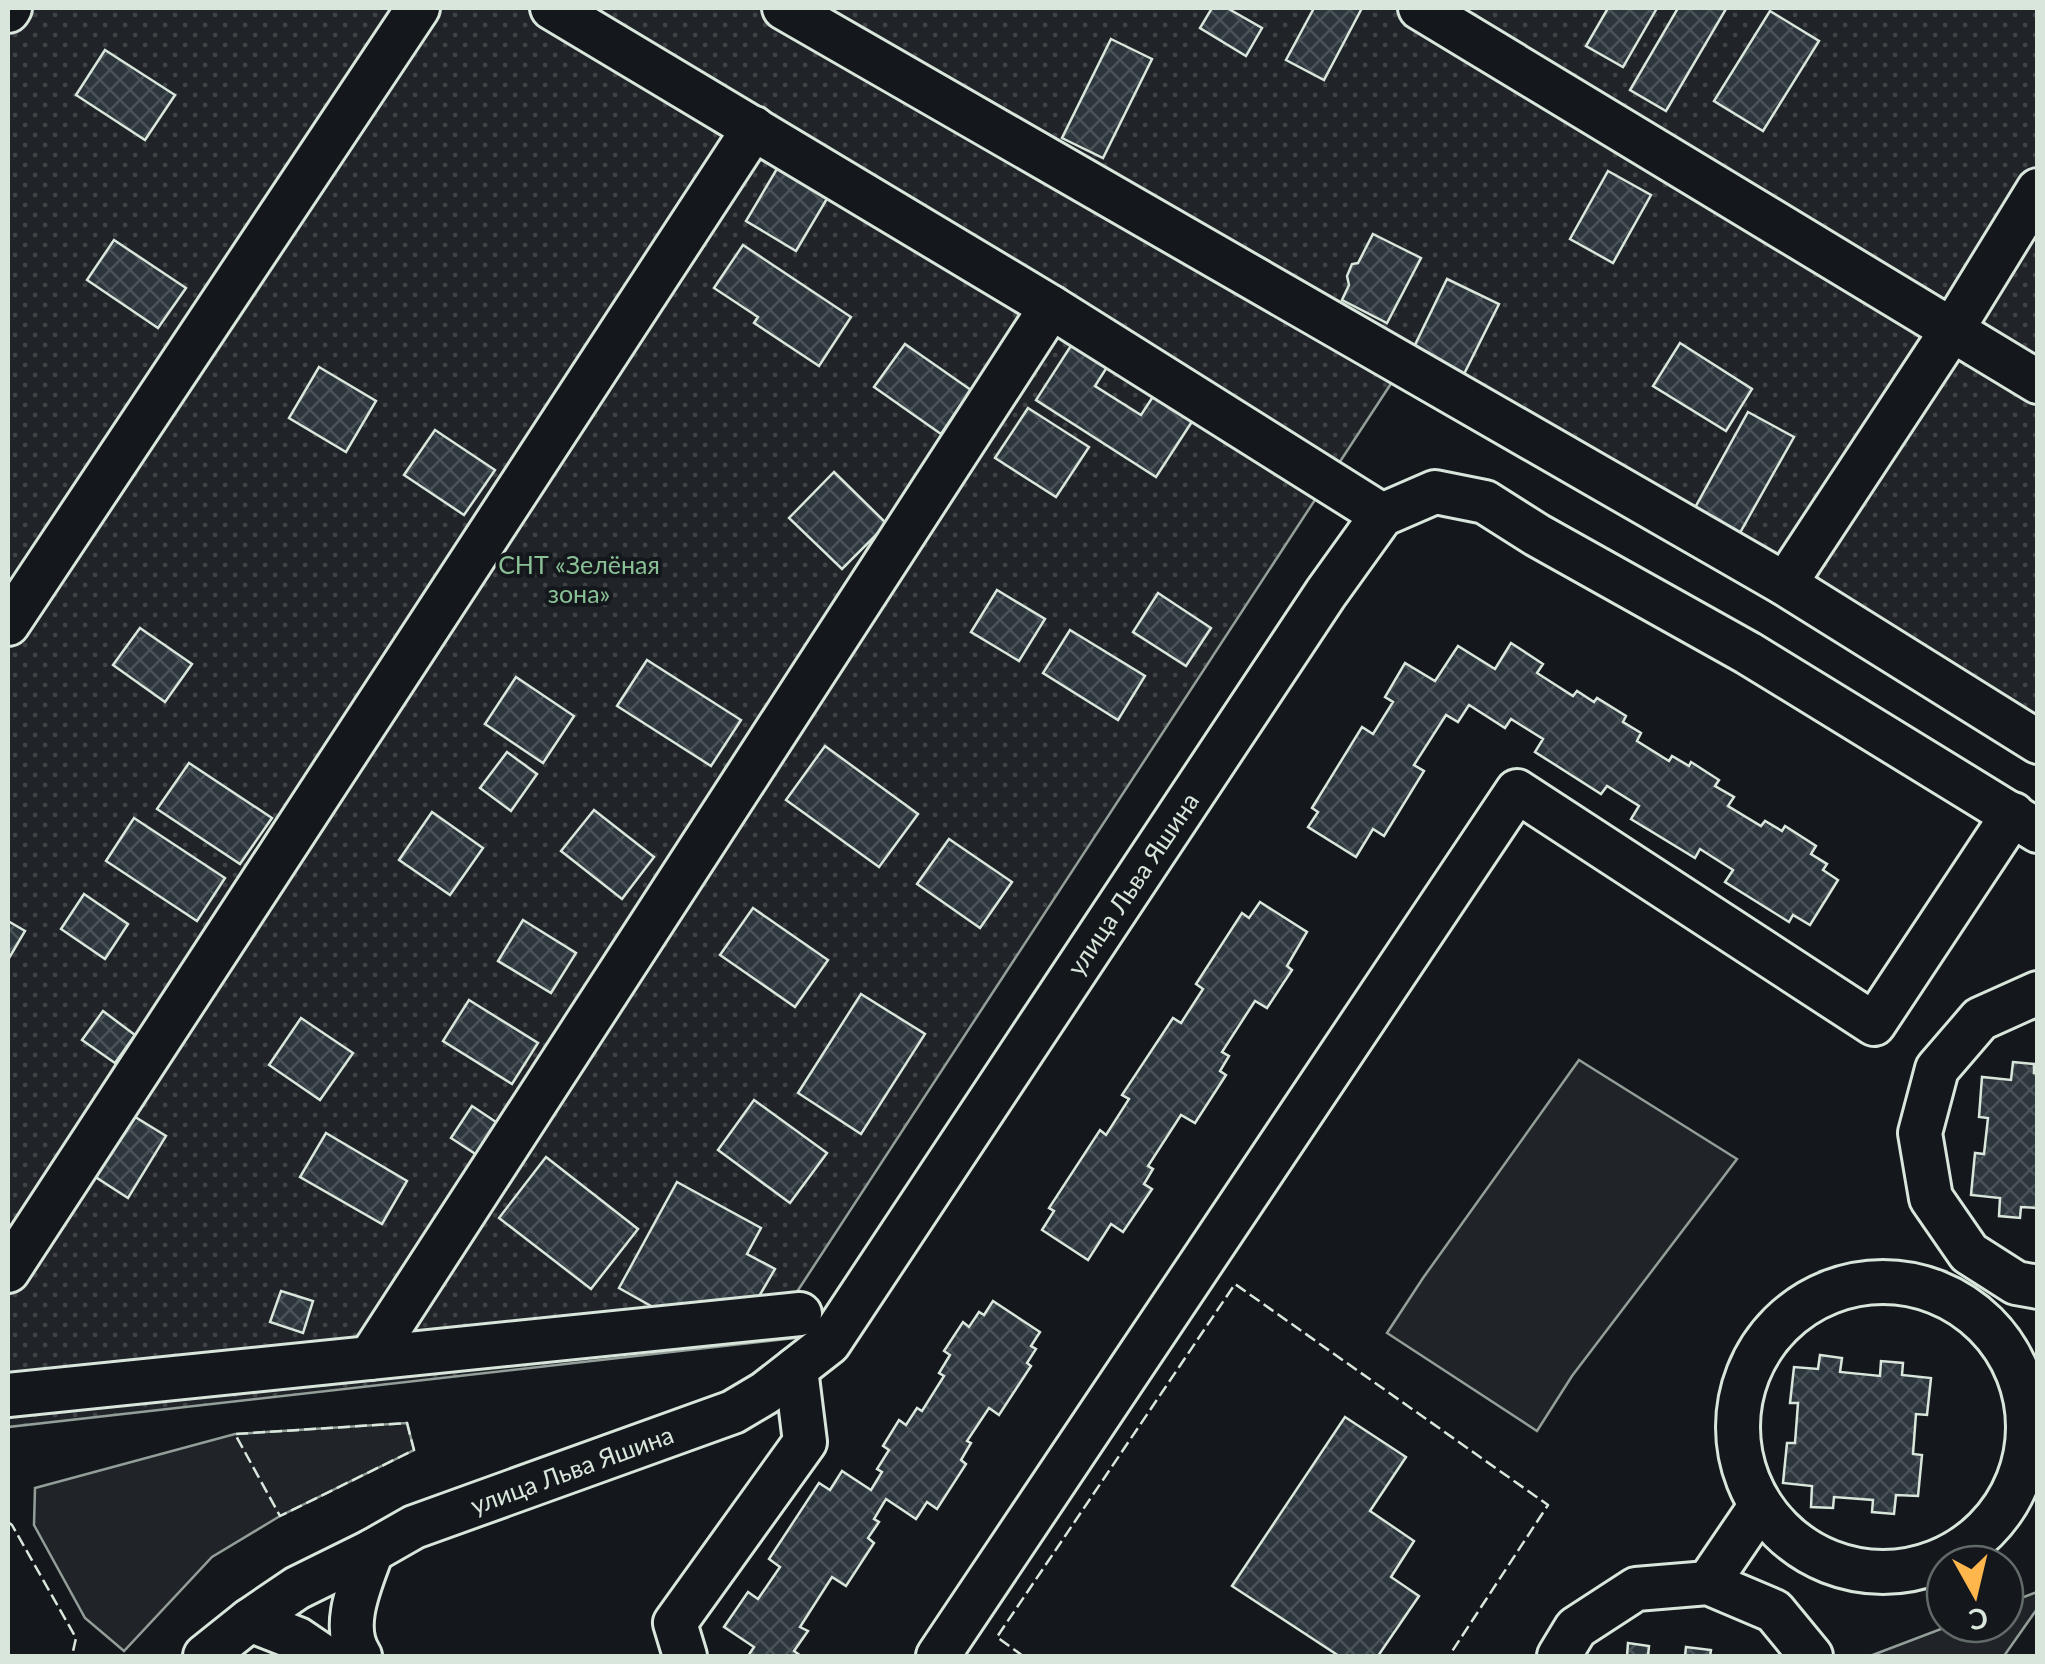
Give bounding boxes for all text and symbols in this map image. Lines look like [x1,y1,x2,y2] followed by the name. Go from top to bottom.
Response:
[498,549,660,608] park label: СНТ «Зелёная зона»
[1060,786,1204,980] street label: улица Льва Яшина
[466,1418,677,1520] street label: улица Льва Яшина
[1925,1544,2025,1644] north arrow
[1967,1602,1990,1638] text: С

